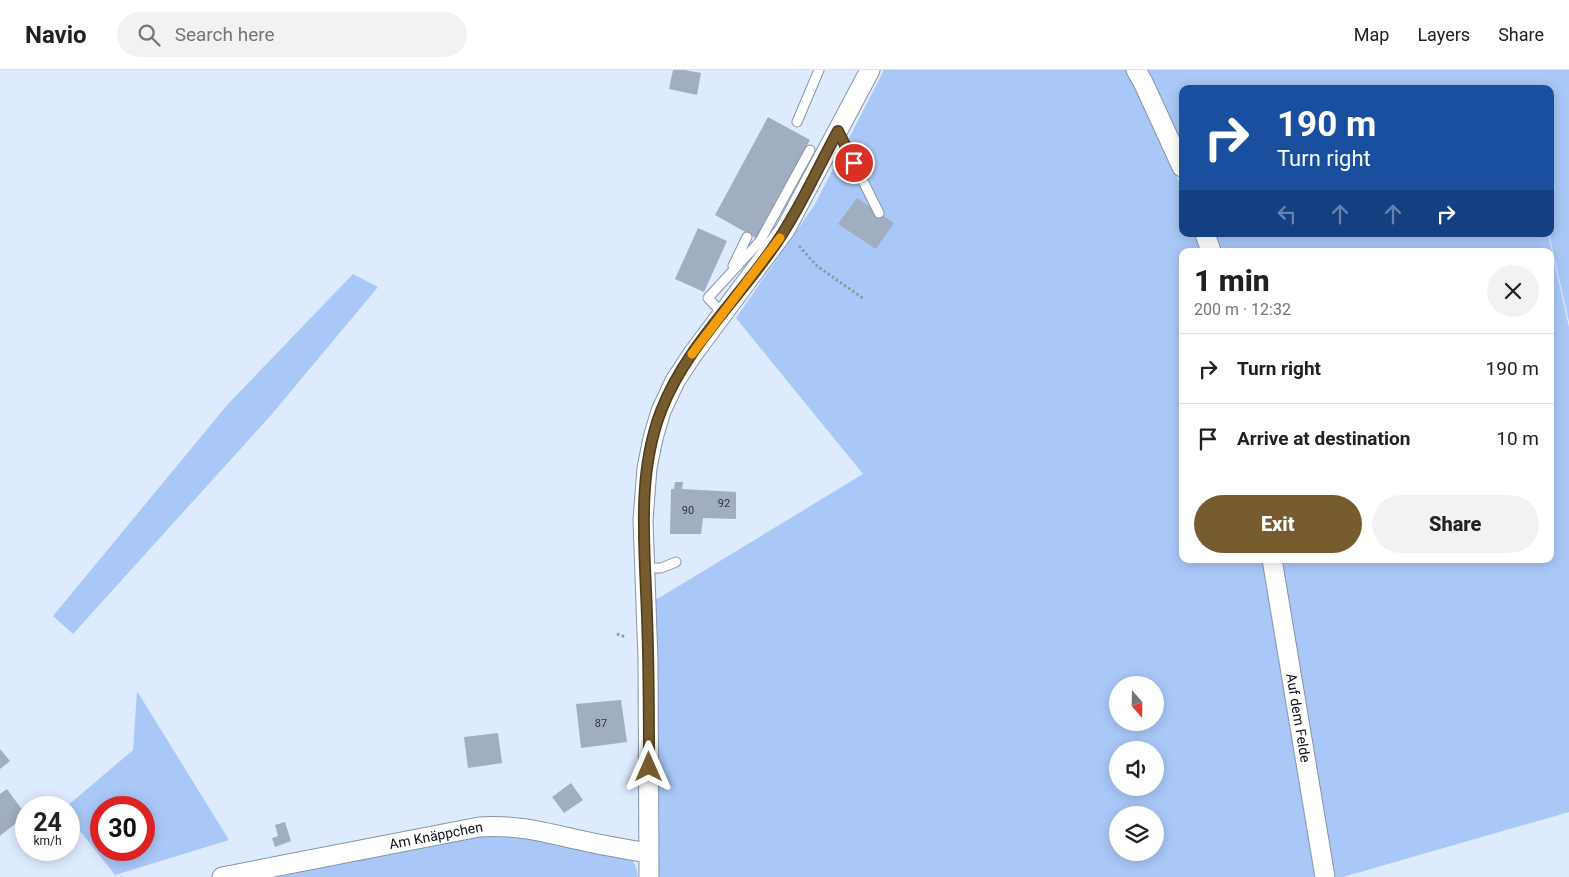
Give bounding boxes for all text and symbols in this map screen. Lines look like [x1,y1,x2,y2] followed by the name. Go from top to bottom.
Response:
[117,12,467,57] search box
[25,21,87,49] text: Navio
[135,21,163,49] icon: search
[175,23,275,46] text: Search here
[1354,24,1389,45] text: Map
[1417,24,1470,45] text: Layers
[1498,24,1544,45] text: Share
[1277,104,1376,145] text: 190 m
[1194,105,1259,170] icon: right
[833,142,875,184] pin
[1277,146,1371,171] text: Turn right
[840,149,868,177] icon: arrive
[1273,200,1301,228] icon: left
[1326,200,1354,228] icon: ahead
[1379,200,1407,228] icon: ahead
[1432,200,1460,228] icon: right
[1194,263,1270,298] text: 1 min
[1487,265,1539,317] button: close
[1194,300,1291,319] text: 200 m · 12:32
[1194,355,1222,383] icon: right
[1237,357,1321,380] text: Turn right
[1486,357,1539,380] text: 190 m
[1194,425,1222,453] icon: arrive
[1237,427,1410,450] text: Arrive at destination
[1496,427,1539,450] text: 10 m
[1194,495,1362,553] button: Exit
[1372,495,1539,553] button: Share
[718,497,730,510] house number: 92
[682,504,694,517] house number: 90
[1283,672,1314,764] street label: Auf dem Felde
[1109,676,1164,731] north arrow
[1109,676,1164,861] map controls
[595,717,607,730] house number: 87
[622,740,674,792] position arrow
[1109,741,1164,796] button: sound
[90,796,155,861] speed limit sign: 30
[1109,806,1164,861] button: layers
[33,808,62,837] text: 24
[388,818,484,852] street label: Am Knäppchen
[33,834,62,848] text: km/h

